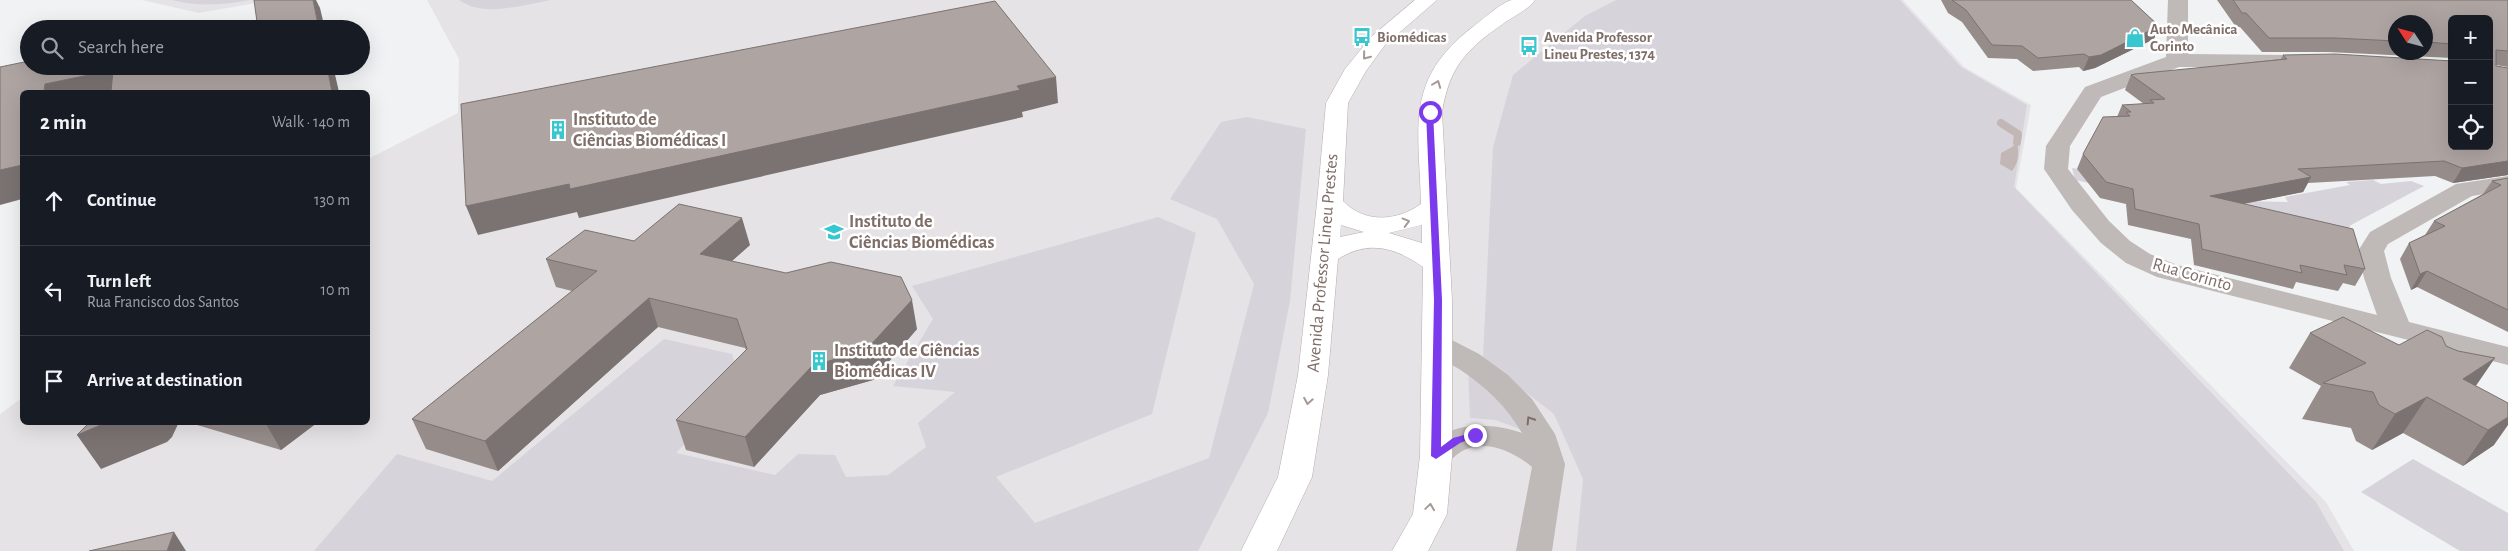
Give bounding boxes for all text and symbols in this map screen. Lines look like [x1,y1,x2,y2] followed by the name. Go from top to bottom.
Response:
[2388,15,2433,60] north arrow
[2448,15,2493,150] map controls
[2448,15,2493,60] button: +
[20,20,370,75] search box
[2150,22,2237,54] place label: Auto Mecânica Corinto
[1351,26,1373,48] bus stop icon: Biomédicas
[2124,27,2146,49] shop icon: Auto Mecânica Corinto
[1377,30,1447,45] place label: Biomédicas
[1544,30,1655,62] place label: Avenida Professor Lineu Prestes, 1374
[38,34,66,62] icon: search
[1518,35,1540,57] bus stop icon: Avenida Professor Lineu Prestes, 1374
[78,38,164,57] text: Search here
[1363,50,1371,59] one-way arrow
[2448,60,2493,105] button: −
[1431,80,1441,89] one-way arrow
[1419,101,1442,124] route start
[2448,105,2493,150] button: locate
[573,111,726,150] place label: Instituto de Ciências Biomédicas I
[40,112,87,133] text: 2 min
[272,114,350,130] text: Walk · 140 m
[547,119,569,141] building icon: Instituto de Ciências Biomédicas I
[1304,153,1342,373] street label: Avenida Professor Lineu Prestes
[40,187,68,215] icon: ahead
[87,191,156,210] text: Continue
[314,192,350,208] text: 130 m
[849,213,994,252] place label: Instituto de Ciências Biomédicas
[1402,217,1411,228] one-way arrow
[823,221,845,243] school or university icon: Instituto de Ciências Biomédicas
[2150,255,2234,295] street label: Rua Corinto
[87,272,151,291] text: Turn left
[40,277,68,305] icon: left
[321,282,350,298] text: 10 m
[87,294,239,310] text: Rua Francisco dos Santos
[834,342,979,381] place label: Instituto de Ciências Biomédicas IV
[808,350,830,372] building icon: Instituto de Ciências Biomédicas IV
[40,367,68,395] icon: arrive
[87,371,243,390] text: Arrive at destination
[1304,397,1314,406] one-way arrow
[1526,416,1536,425] one-way arrow
[1464,424,1487,447] route end
[1424,503,1435,511] one-way arrow

